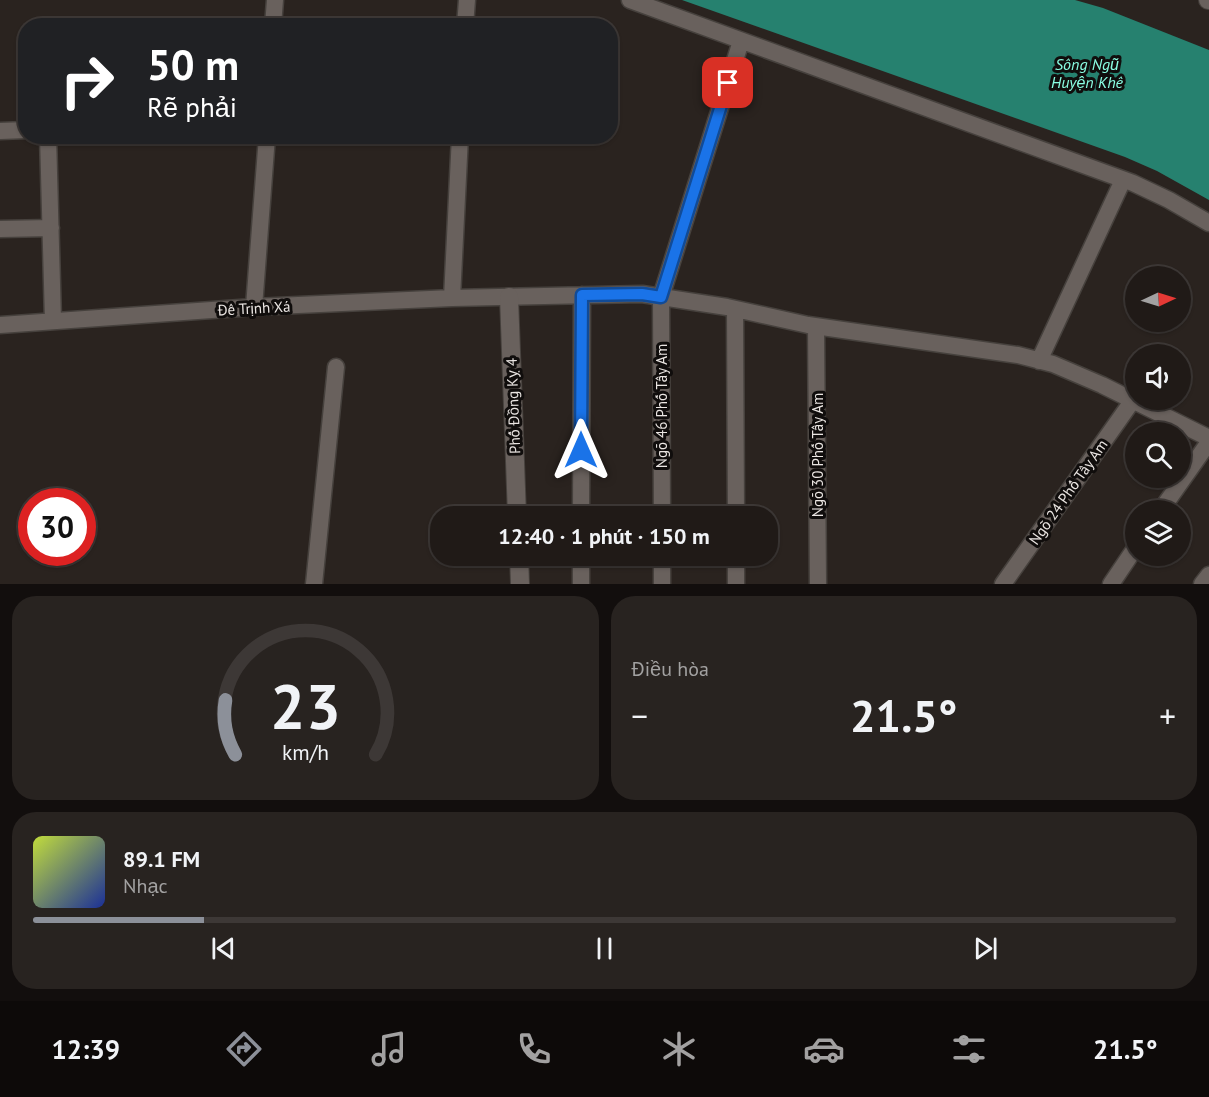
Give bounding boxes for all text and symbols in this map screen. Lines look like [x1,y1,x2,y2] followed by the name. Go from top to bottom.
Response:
[147,37,239,92] text: 50 m
[48,42,126,120] icon: right
[1051,54,1124,92] water label: Sông Ngũ Huyện Khê
[702,57,753,108] pin
[711,66,744,99] icon: arrive
[147,90,237,124] text: Rẽ phải
[1125,266,1191,332] north arrow
[1125,266,1191,566] map controls
[216,297,291,319] street label: Đê Trịnh Xá
[652,344,671,468] street label: Ngõ 46 Phố Tây Am
[1125,344,1191,410] button: sound
[502,358,524,454] street label: Phố Đồng Kỵ 4
[808,393,827,517] street label: Ngõ 30 Phố Tây Am
[549,418,613,482] position arrow
[1125,422,1191,488] button: search
[1025,436,1111,548] street label: Ngõ 24 Phố Tây Am
[18,488,96,566] speed limit sign: 30
[1125,500,1191,566] button: layers
[498,522,710,550] text: 12:40 · 1 phút · 150 m
[632,656,709,682] text: Điều hòa
[270,665,341,746] text: 23
[850,686,957,744] text: 21.5°
[632,694,648,737] text: −
[1159,694,1176,737] text: +
[282,738,329,766] text: km/h
[123,845,200,873] text: 89.1 FM
[123,873,168,899] text: Nhạc
[207,932,240,965] icon: previous
[588,932,621,965] icon: pause
[969,932,1002,965] icon: next
[223,1028,265,1070] icon: directions
[368,1028,410,1070] icon: music
[513,1028,555,1070] icon: phone
[658,1028,700,1070] icon: climate
[803,1028,845,1070] icon: car
[948,1028,990,1070] icon: filters
[52,1032,120,1066] text: 12:39
[1093,1032,1157,1066] text: 21.5°

